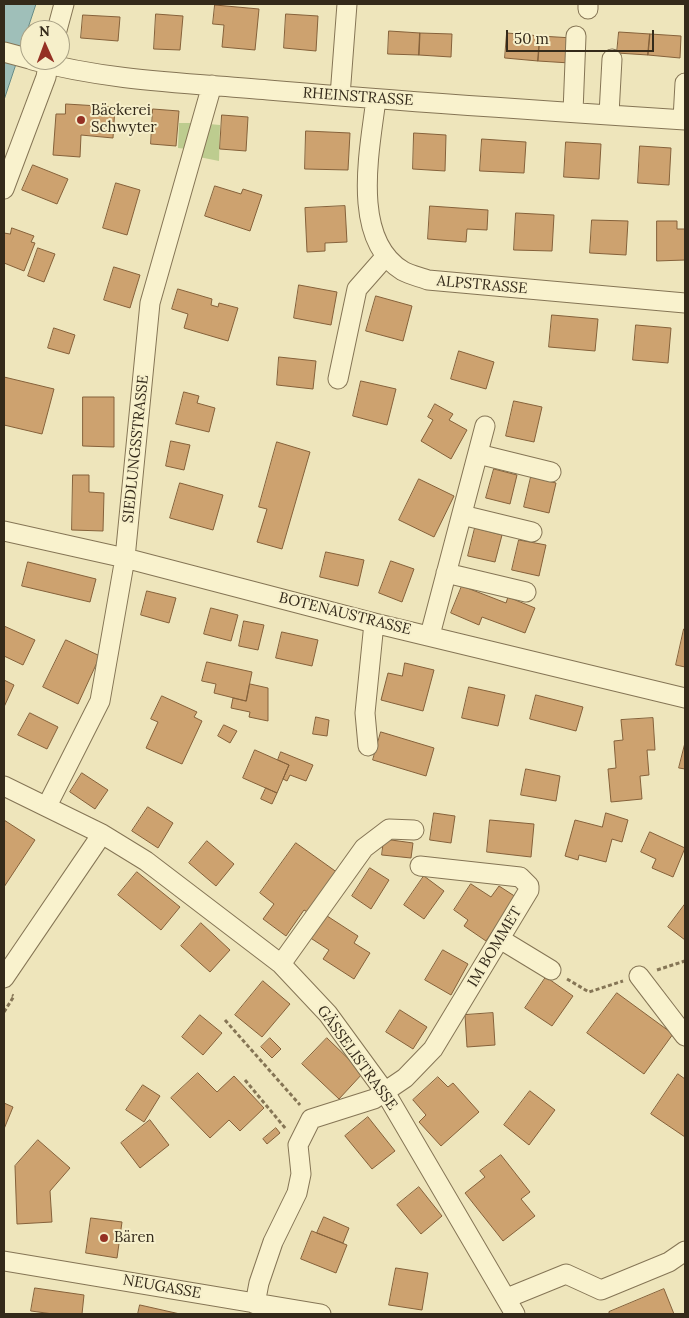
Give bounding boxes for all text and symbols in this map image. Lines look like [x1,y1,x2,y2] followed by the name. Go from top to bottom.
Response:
[20,20,70,70] north arrow
[509,20,656,52] scale bar
[39,22,50,40] text: N
[514,29,549,48] text: 50 m
[302,84,414,110] street label: RHEINSTRASSE
[91,102,157,137] place label: Bäckerei Schwyter
[75,114,87,126] marker: Bäckerei Schwyter
[436,272,528,298] street label: ALPSTRASSE
[119,374,153,524] street label: SIEDLUNGSSTRASSE
[277,589,413,639] street label: BOTENAUSTRASSE
[464,904,526,990] street label: IM BOMMET
[313,1002,401,1114] street label: GÄSSELISTRASSE
[114,1229,155,1247] place label: Bären
[98,1232,110,1244] marker: Bären
[122,1271,202,1303] street label: NEUGASSE

